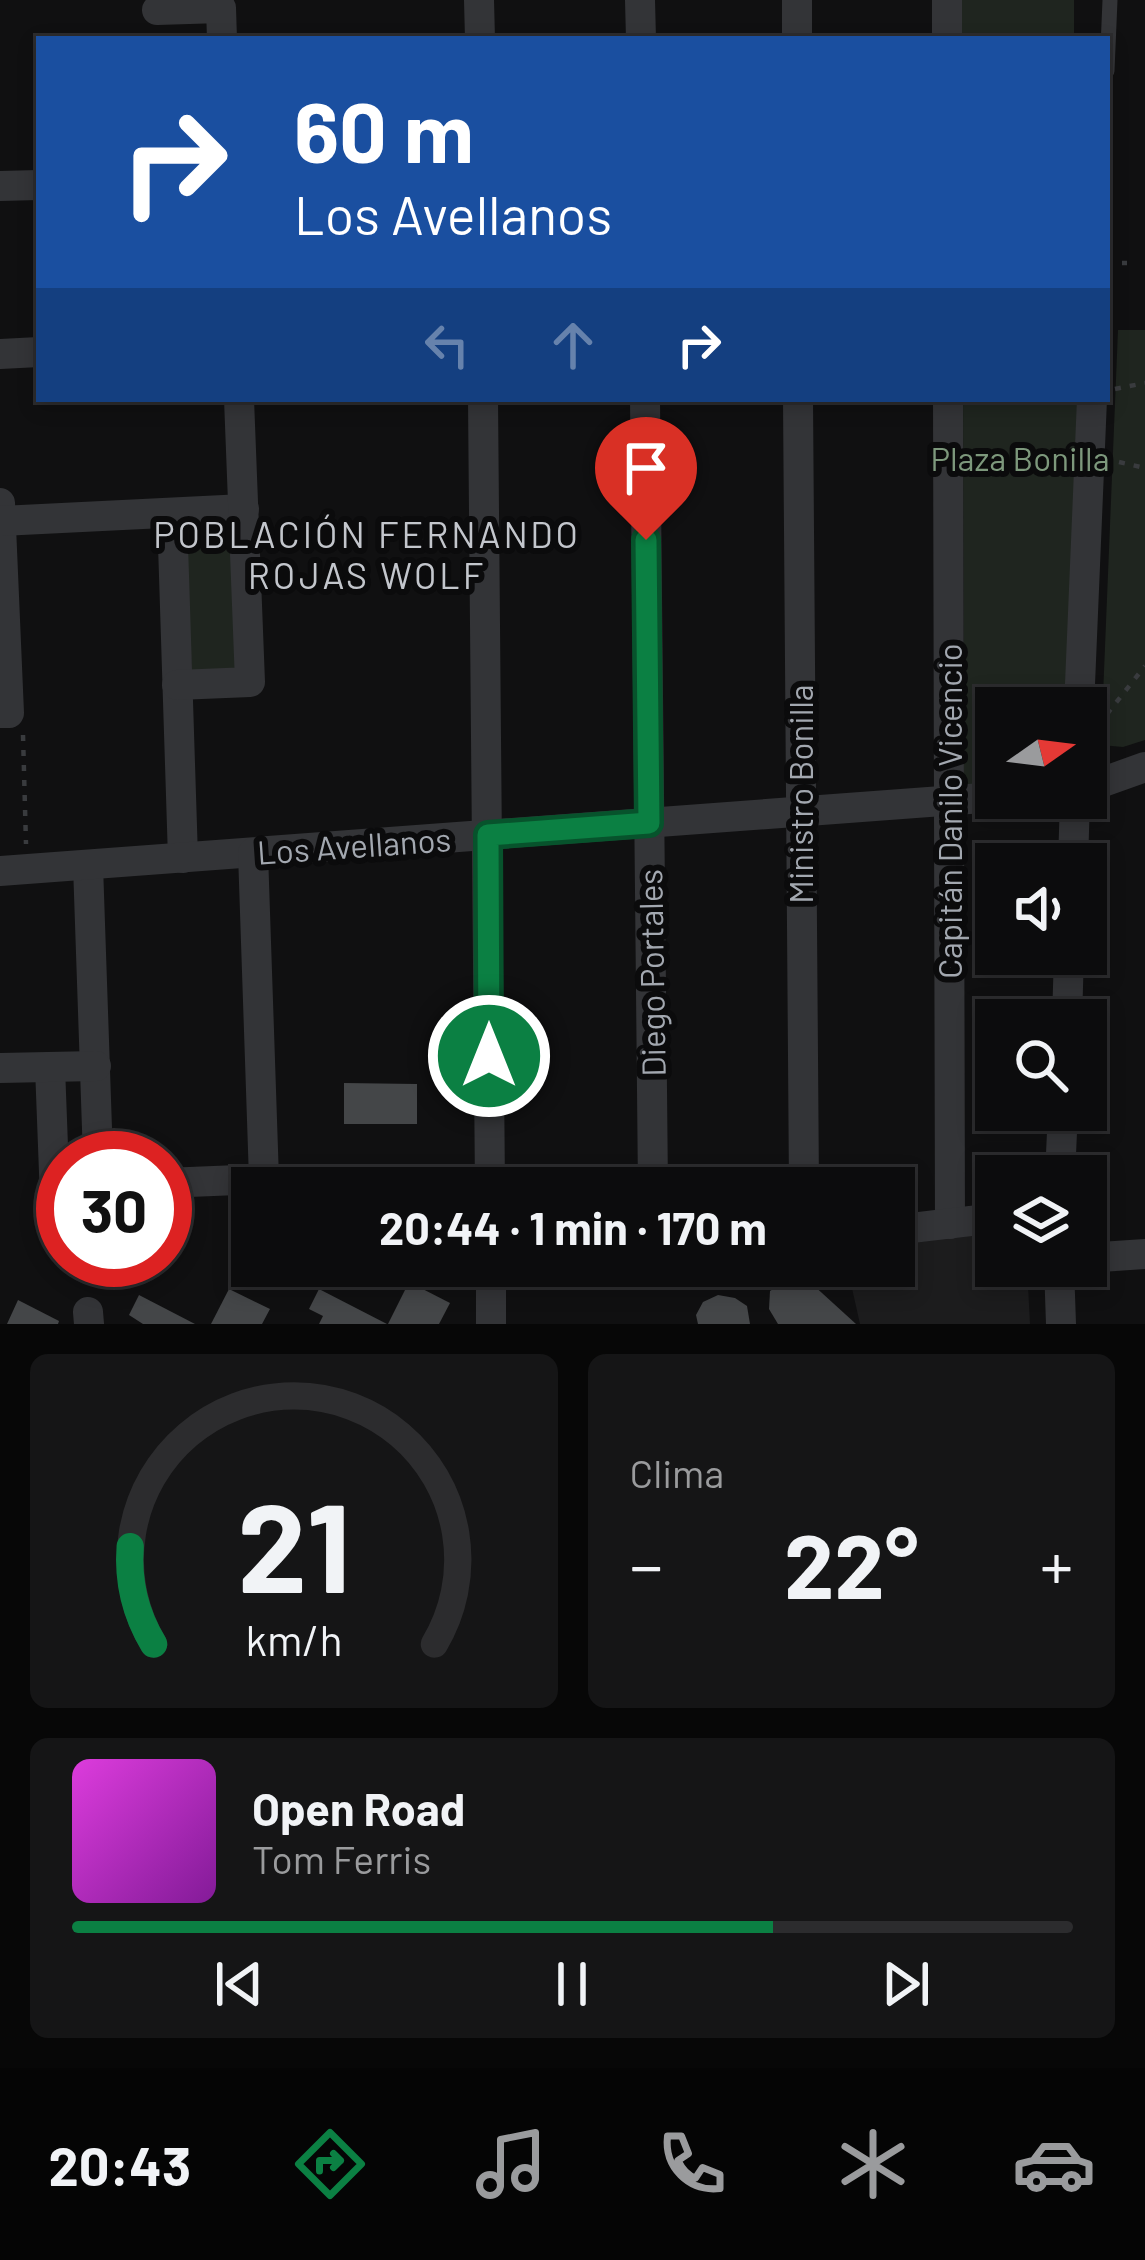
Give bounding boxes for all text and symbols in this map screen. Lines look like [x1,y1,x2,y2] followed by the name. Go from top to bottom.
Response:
[294,79,474,180] text: 60 m
[96,84,252,240] icon: right
[294,181,612,246] text: Los Avellanos
[414,312,480,378] icon: left
[540,312,606,378] icon: ahead
[666,312,732,378] icon: right
[595,417,697,540] pin
[613,435,679,501] icon: arrive
[930,438,1110,478] park label: Plaza Bonilla
[153,512,581,596] district label: POBLACIÓN FERNANDO ROJAS WOLF
[929,643,969,979] street label: Capitán Danilo Vicencio
[780,684,820,904] street label: Ministro Bonilla
[975,687,1107,819] north arrow
[975,687,1107,1287] map controls
[256,818,452,872] street label: Los Avellanos
[975,843,1107,975] button: sound
[629,869,673,1077] street label: Diego Portales
[426,993,552,1119] position arrow
[975,999,1107,1131] button: search
[36,1131,192,1287] speed limit sign: 30
[975,1155,1107,1287] button: layers
[379,1200,767,1254] text: 20:44 · 1 min · 170 m
[630,1449,724,1496] text: Clima
[237,1468,350,1618] text: 21
[784,1509,919,1617] text: 22°
[630,1524,663,1603] text: −
[1040,1524,1073,1603] text: +
[245,1613,342,1665] text: km/h
[252,1781,465,1835] text: Open Road
[252,1835,431,1882] text: Tom Ferris
[206,1951,272,2017] icon: previous
[539,1951,605,2017] icon: pause
[873,1951,939,2017] icon: next
[288,2122,372,2206] icon: directions
[469,2122,553,2206] icon: music
[650,2122,734,2206] icon: phone
[831,2122,915,2206] icon: climate
[1012,2122,1096,2206] icon: car
[49,2132,191,2197] text: 20:43

